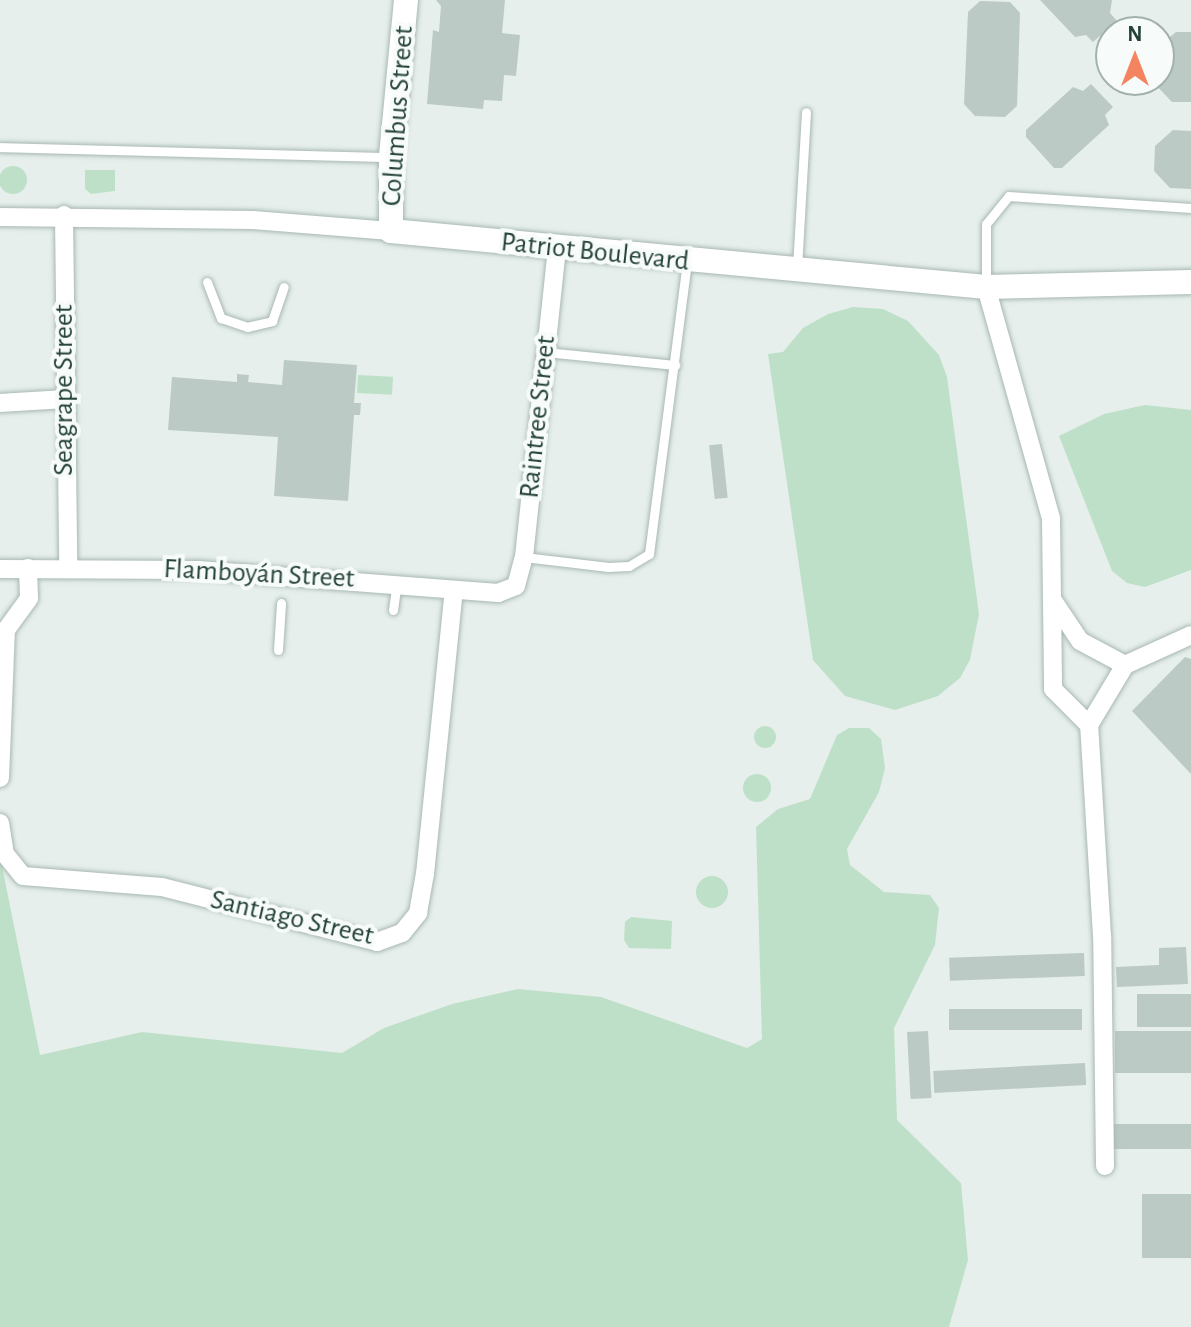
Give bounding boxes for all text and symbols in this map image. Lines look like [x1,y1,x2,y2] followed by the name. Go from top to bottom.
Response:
[1095,16,1175,96] north arrow
[1127,23,1143,45] text: N
[375,25,421,207] street label: Columbus Street
[499,225,691,279] street label: Patriot Boulevard
[47,304,81,476] street label: Seagrape Street
[513,334,563,500] street label: Raintree Street
[163,552,355,596] street label: Flamboyán Street
[207,883,377,953] street label: Santiago Street

